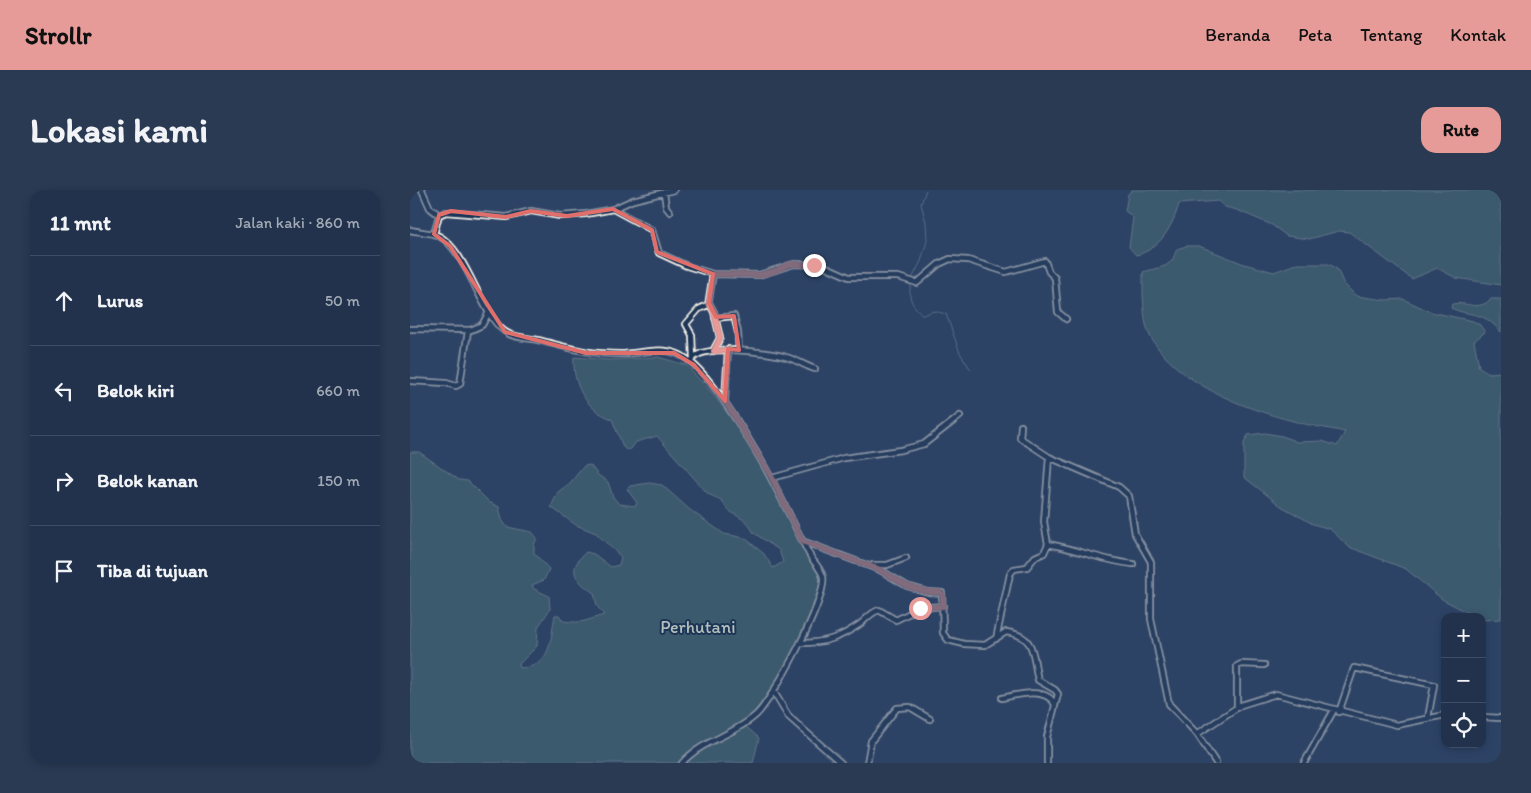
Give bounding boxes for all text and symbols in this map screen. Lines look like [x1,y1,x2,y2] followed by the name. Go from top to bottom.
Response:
[25,21,91,50] text: Strollr
[1205,24,1270,46] text: Beranda
[1298,24,1332,46] text: Peta
[1360,24,1422,46] text: Tentang
[1450,24,1506,46] text: Kontak
[1421,107,1501,153] button: Rute
[30,109,208,151] text: Lokasi kami
[50,210,111,235] text: 11 mnt
[236,213,360,232] text: Jalan kaki · 860 m
[803,254,826,277] route end
[50,287,78,315] icon: ahead
[97,289,143,312] text: Lurus
[325,291,360,310] text: 50 m
[50,377,78,405] icon: left
[97,379,174,402] text: Belok kiri
[316,381,360,400] text: 660 m
[50,467,78,495] icon: right
[97,469,198,492] text: Belok kanan
[317,471,360,490] text: 150 m
[50,557,78,585] icon: arrive
[97,559,208,582] text: Tiba di tujuan
[909,597,932,620] route start
[1441,613,1486,748] map controls
[1441,613,1486,658] button: +
[660,616,736,638] park label: Perhutani
[1441,658,1486,703] button: −
[1441,703,1486,748] button: locate

